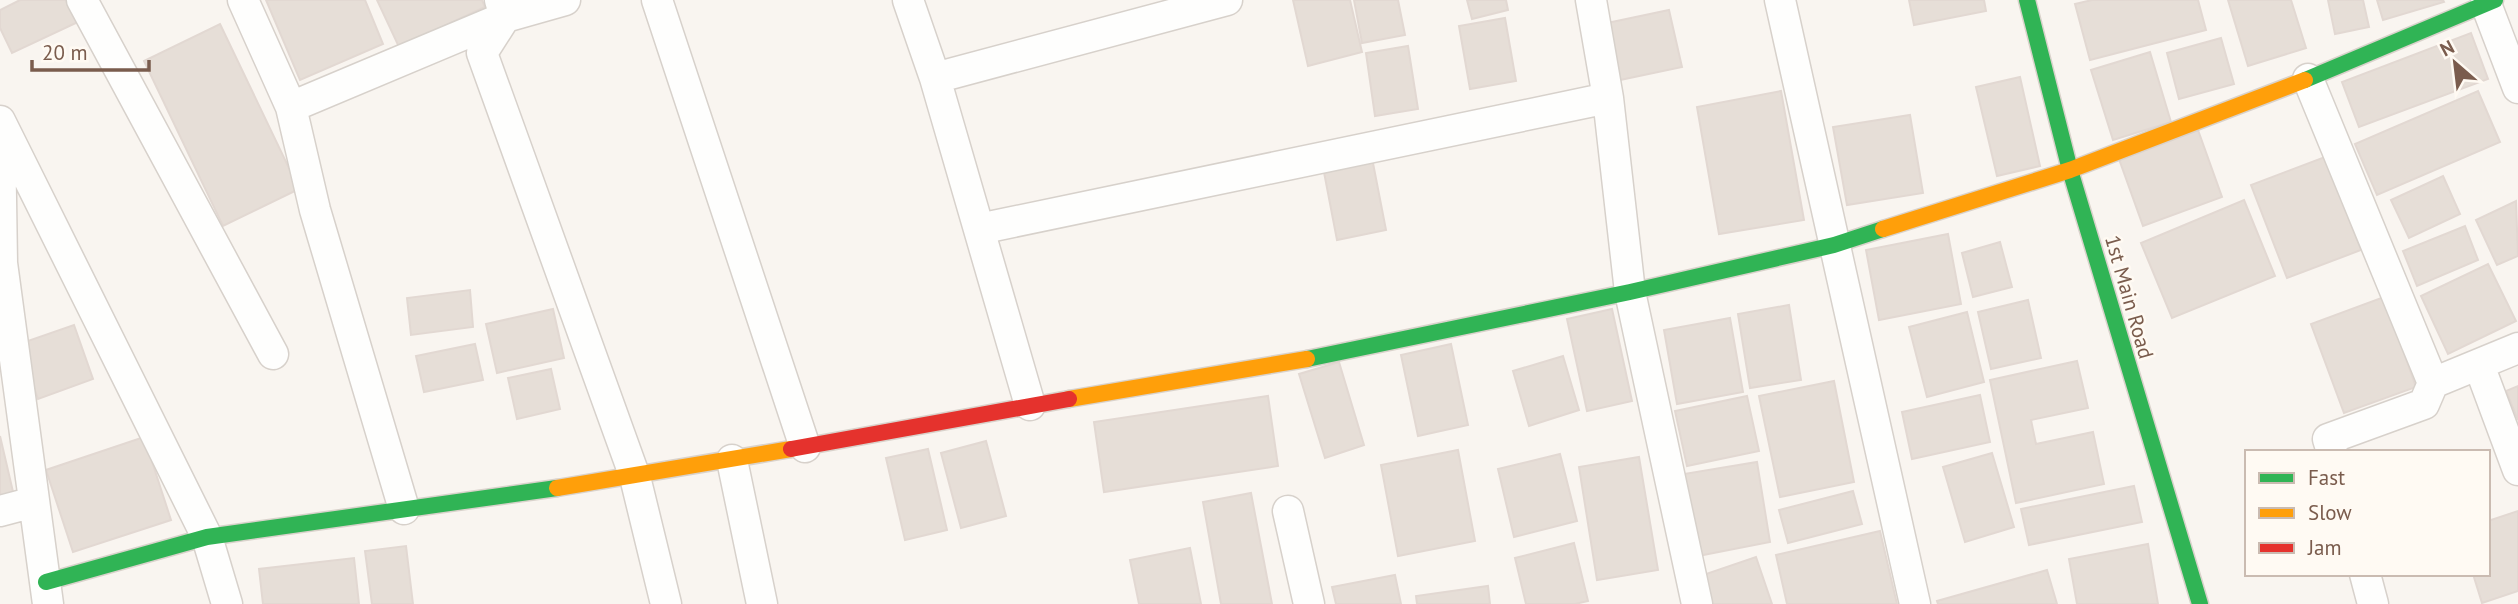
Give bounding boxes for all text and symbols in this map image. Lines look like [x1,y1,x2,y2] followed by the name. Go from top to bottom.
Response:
[32,28,149,72] scale bar
[2420,28,2490,98] north arrow
[2436,34,2458,62] text: N
[42,39,88,66] text: 20 m
[2099,232,2160,362] street label: 1st Main Road
[2245,450,2490,576] legend
[2308,464,2345,491] text: Fast
[2308,499,2352,526] text: Slow
[2307,534,2342,561] text: Jam

